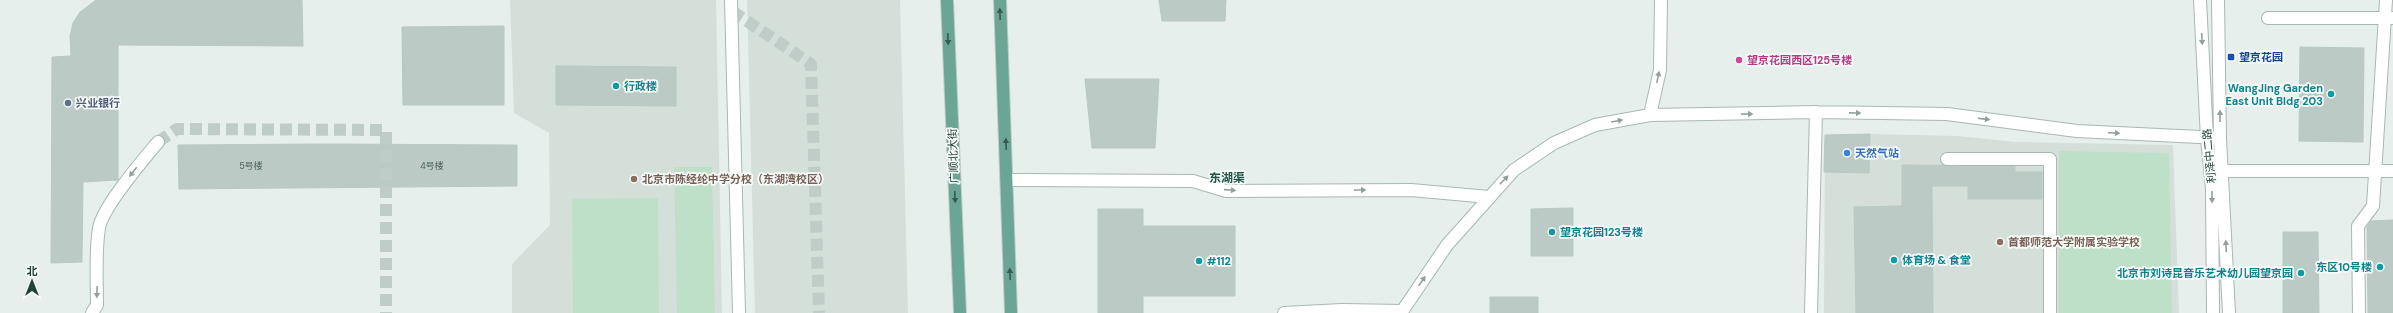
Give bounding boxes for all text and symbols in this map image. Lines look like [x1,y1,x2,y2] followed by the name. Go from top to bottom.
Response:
[997,7,1003,20] one-way arrow
[945,33,952,45] one-way arrow
[2199,33,2205,46] one-way arrow
[2239,50,2283,64] place label: 望京花园
[2226,52,2236,62] marker: 望京花园
[1747,53,1852,67] place label: 望京花园西区125号楼
[1734,55,1744,65] marker: 望京花园西区125号楼
[1656,71,1662,83] one-way arrow
[624,79,657,93] place label: 行政楼
[611,81,621,91] marker: 行政楼
[2225,81,2323,108] place label: WangJing Garden East Unit Bldg 203
[2326,89,2336,99] marker: WangJing Garden East Unit Bldg 203
[76,96,120,110] place label: 兴业银行
[63,98,73,108] marker: 兴业银行
[2217,109,2223,122] one-way arrow
[1741,110,1753,117] one-way arrow
[1849,110,1862,116] one-way arrow
[1978,116,1990,122] one-way arrow
[1611,118,1623,124] one-way arrow
[945,128,961,184] street label: 广顺北大街
[2200,128,2218,184] street label: 利泽中二路
[2108,129,2120,136] one-way arrow
[1002,138,1009,150] one-way arrow
[1855,146,1899,160] place label: 天然气站
[1842,148,1852,158] marker: 天然气站
[239,160,263,172] house number: 5号楼
[420,160,444,172] house number: 4号楼
[129,167,137,178] one-way arrow
[1209,170,1245,186] district label: 东湖渠
[642,172,829,186] place label: 北京市陈经纶中学分校（东湖湾校区）
[629,174,639,184] marker: 北京市陈经纶中学分校（东湖湾校区）
[1500,175,1509,185] one-way arrow
[1224,187,1236,194] one-way arrow
[1354,187,1367,193] one-way arrow
[952,191,958,204] one-way arrow
[2209,191,2215,204] one-way arrow
[1560,225,1643,239] place label: 望京花园123号楼
[1547,227,1557,237] marker: 望京花园123号楼
[2008,235,2140,249] place label: 首都师范大学附属实验学校
[1995,237,2005,247] marker: 首都师范大学附属实验学校
[2222,240,2229,252] one-way arrow
[1902,253,1971,267] place label: 体育场 & 食堂
[1207,254,1231,268] place label: #112
[1889,255,1899,265] marker: 体育场 & 食堂
[1194,256,1204,266] marker: #112
[2316,260,2372,274] place label: 东区10号楼
[12,261,52,301] north arrow
[2375,262,2385,272] marker: 东区10号楼
[27,264,38,278] text: 北
[2117,266,2293,280] place label: 北京市刘诗昆音乐艺术幼儿园望京园
[1007,267,1013,280] one-way arrow
[2296,268,2306,278] marker: 北京市刘诗昆音乐艺术幼儿园望京园
[1418,275,1426,286] one-way arrow
[94,286,100,299] one-way arrow

